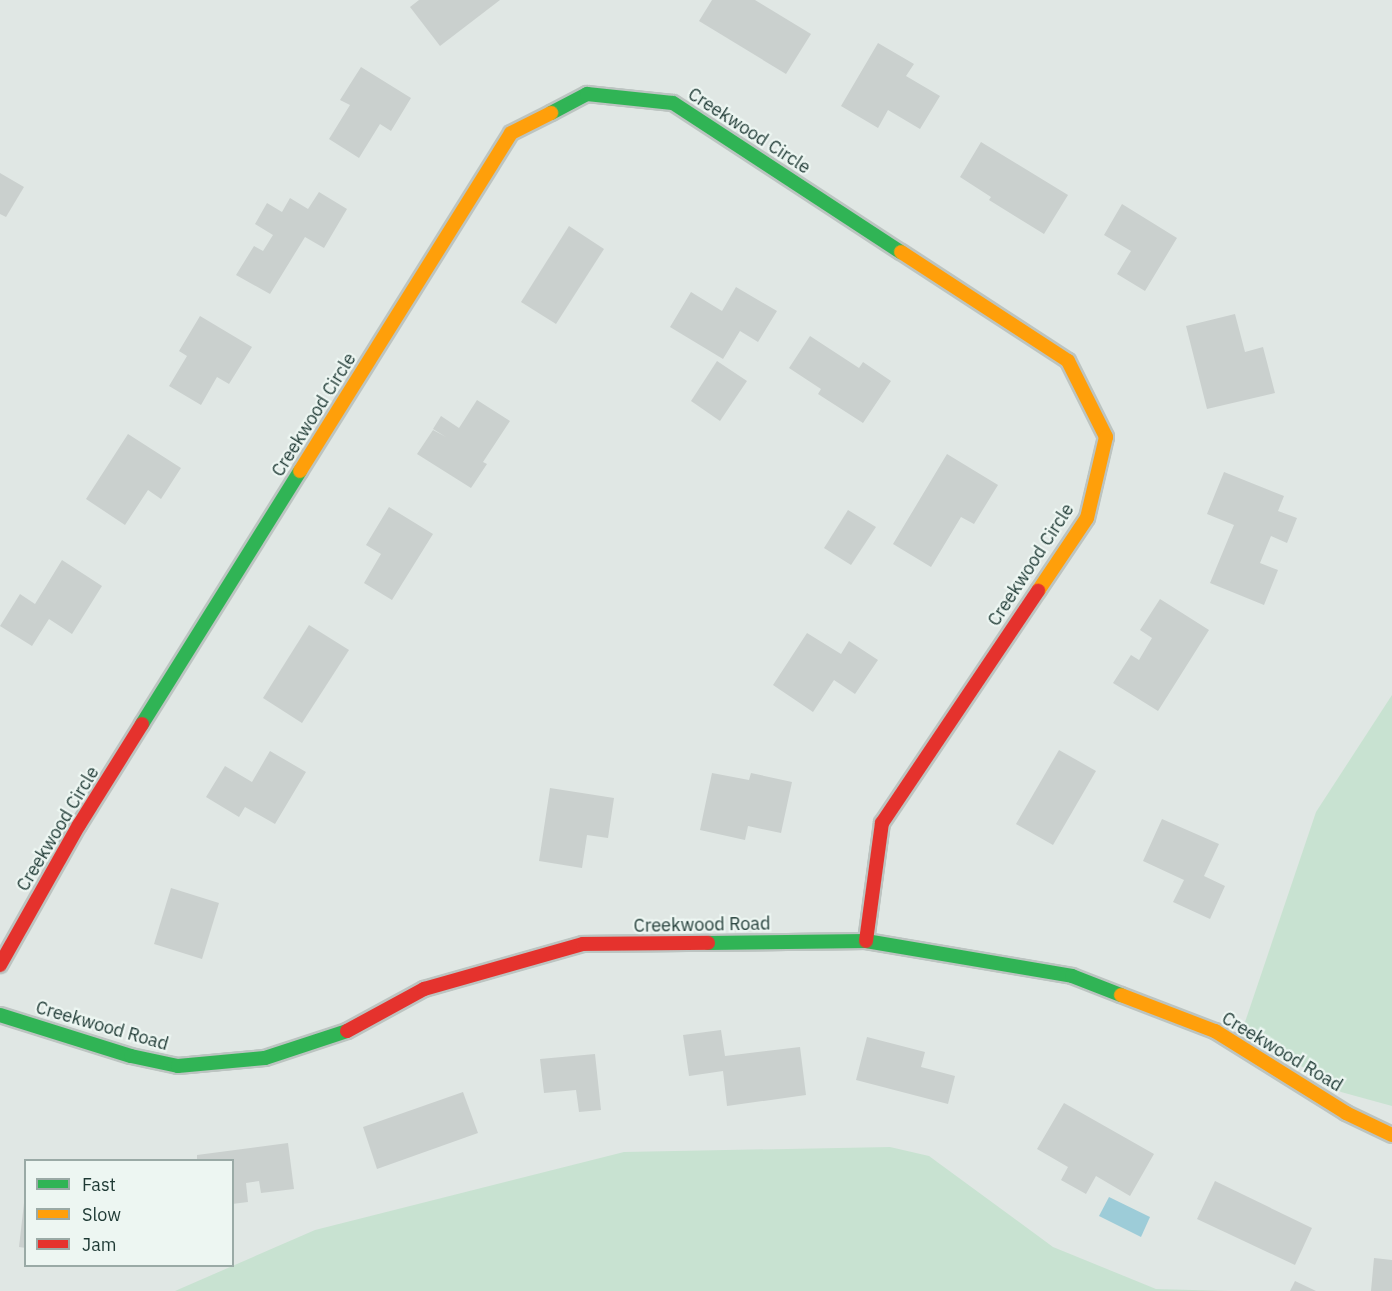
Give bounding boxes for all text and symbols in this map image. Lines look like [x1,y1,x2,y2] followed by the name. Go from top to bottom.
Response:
[684,83,814,179] street label: Creekwood Circle
[267,349,361,481] street label: Creekwood Circle
[983,500,1079,630] street label: Creekwood Circle
[12,763,104,895] street label: Creekwood Circle
[633,913,771,937] street label: Creekwood Road
[33,997,171,1055] street label: Creekwood Road
[1218,1007,1346,1097] street label: Creekwood Road
[24,1159,234,1267] legend
[82,1173,116,1196] text: Fast
[82,1203,121,1226] text: Slow
[82,1233,117,1256] text: Jam

